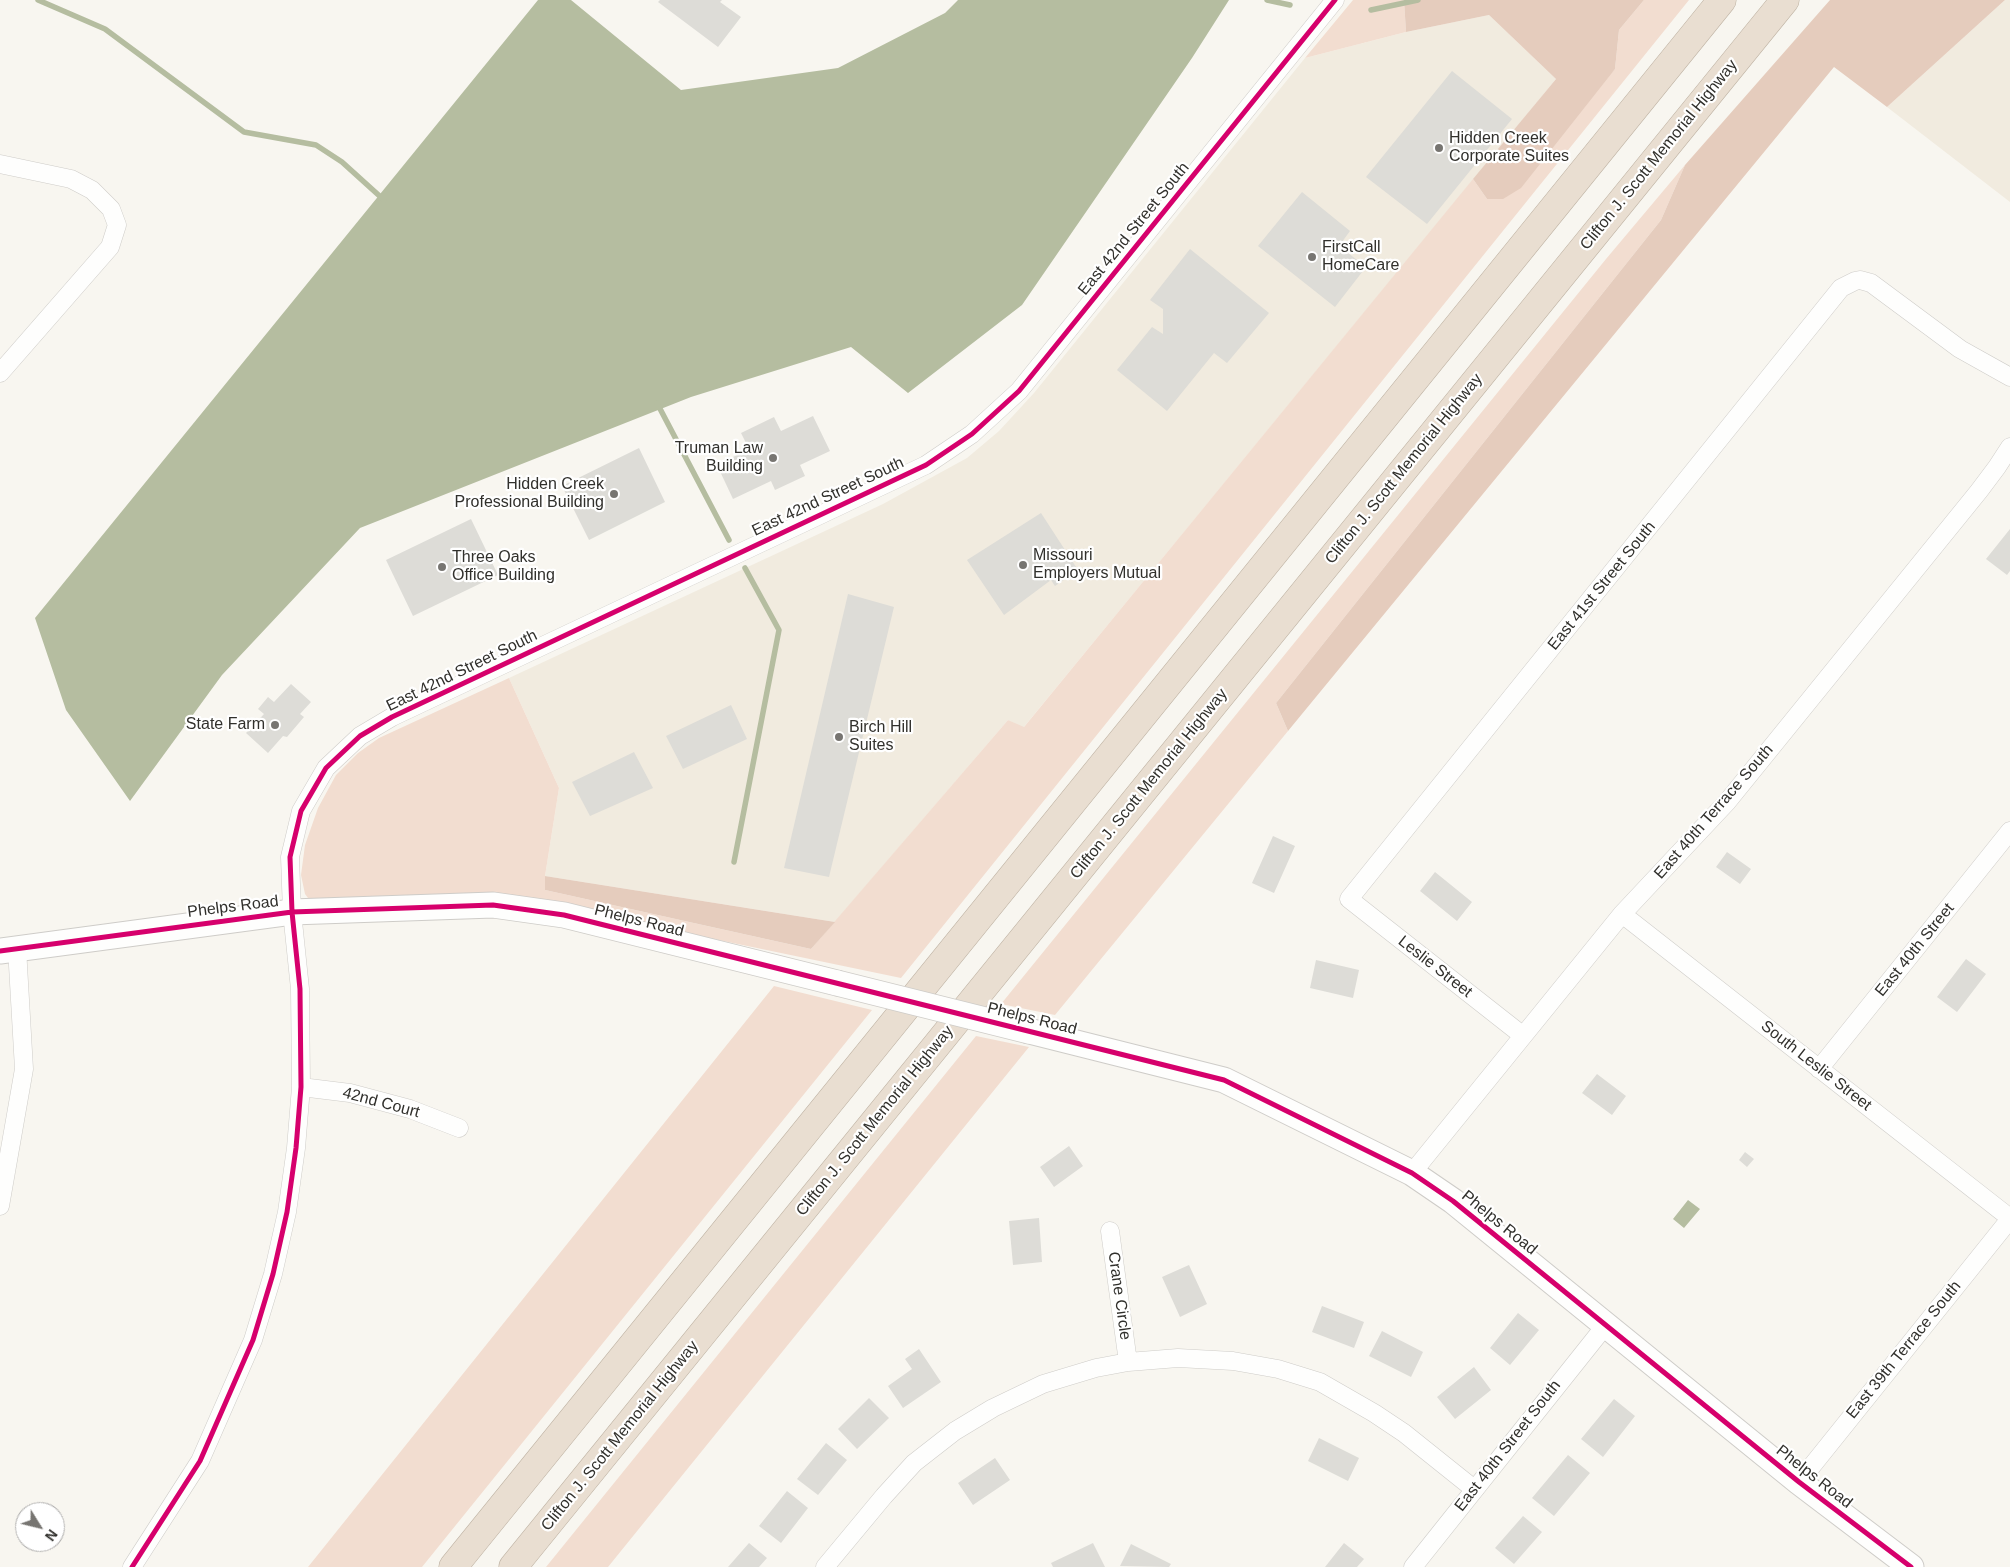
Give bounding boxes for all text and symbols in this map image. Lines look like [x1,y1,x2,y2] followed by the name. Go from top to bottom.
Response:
[1576,56,1742,254] street label: Clifton J. Scott Memorial Highway
[1449,129,1569,167] place label: Hidden Creek Corporate Suites
[1433,142,1445,154] marker: Hidden Creek Corporate Suites
[1074,159,1194,299] street label: East 42nd Street South
[1322,238,1399,276] place label: FirstCall HomeCare
[1306,251,1318,263] marker: FirstCall HomeCare
[1321,370,1487,568] street label: Clifton J. Scott Memorial Highway
[675,439,763,477] place label: Truman Law Building
[767,452,779,464] marker: Truman Law Building
[749,453,907,541] street label: East 42nd Street South
[455,475,604,513] place label: Hidden Creek Professional Building
[608,488,620,500] marker: Hidden Creek Professional Building
[1544,518,1660,654] street label: East 41st Street South
[1033,546,1161,584] place label: Missouri Employers Mutual
[452,548,555,586] place label: Three Oaks Office Building
[1017,559,1029,571] marker: Missouri Employers Mutual
[436,561,448,573] marker: Three Oaks Office Building
[383,626,541,716] street label: East 42nd Street South
[1066,685,1232,883] street label: Clifton J. Scott Memorial Highway
[186,715,265,735] place label: State Farm
[849,718,912,756] place label: Birch Hill Suites
[269,719,281,731] marker: State Farm
[833,731,845,743] marker: Birch Hill Suites
[1650,741,1778,883] street label: East 40th Terrace South
[186,892,280,922] street label: Phelps Road
[1871,899,1959,1001] street label: East 40th Street
[592,901,686,941] street label: Phelps Road
[1394,932,1476,1002] street label: Leslie Street
[985,999,1079,1039] street label: Phelps Road
[1757,1017,1875,1115] street label: South Leslie Street
[792,1022,958,1220] street label: Clifton J. Scott Memorial Highway
[340,1083,422,1123] street label: 42nd Court
[1457,1187,1541,1259] street label: Phelps Road
[1103,1251,1135,1341] street label: Crane Circle
[1843,1277,1965,1423] street label: East 39th Terrace South
[537,1337,703,1535] street label: Clifton J. Scott Memorial Highway
[1451,1377,1565,1515] street label: East 40th Street South
[1772,1441,1856,1513] street label: Phelps Road
[15,1502,65,1552] north arrow
[42,1526,61,1544] text: N

